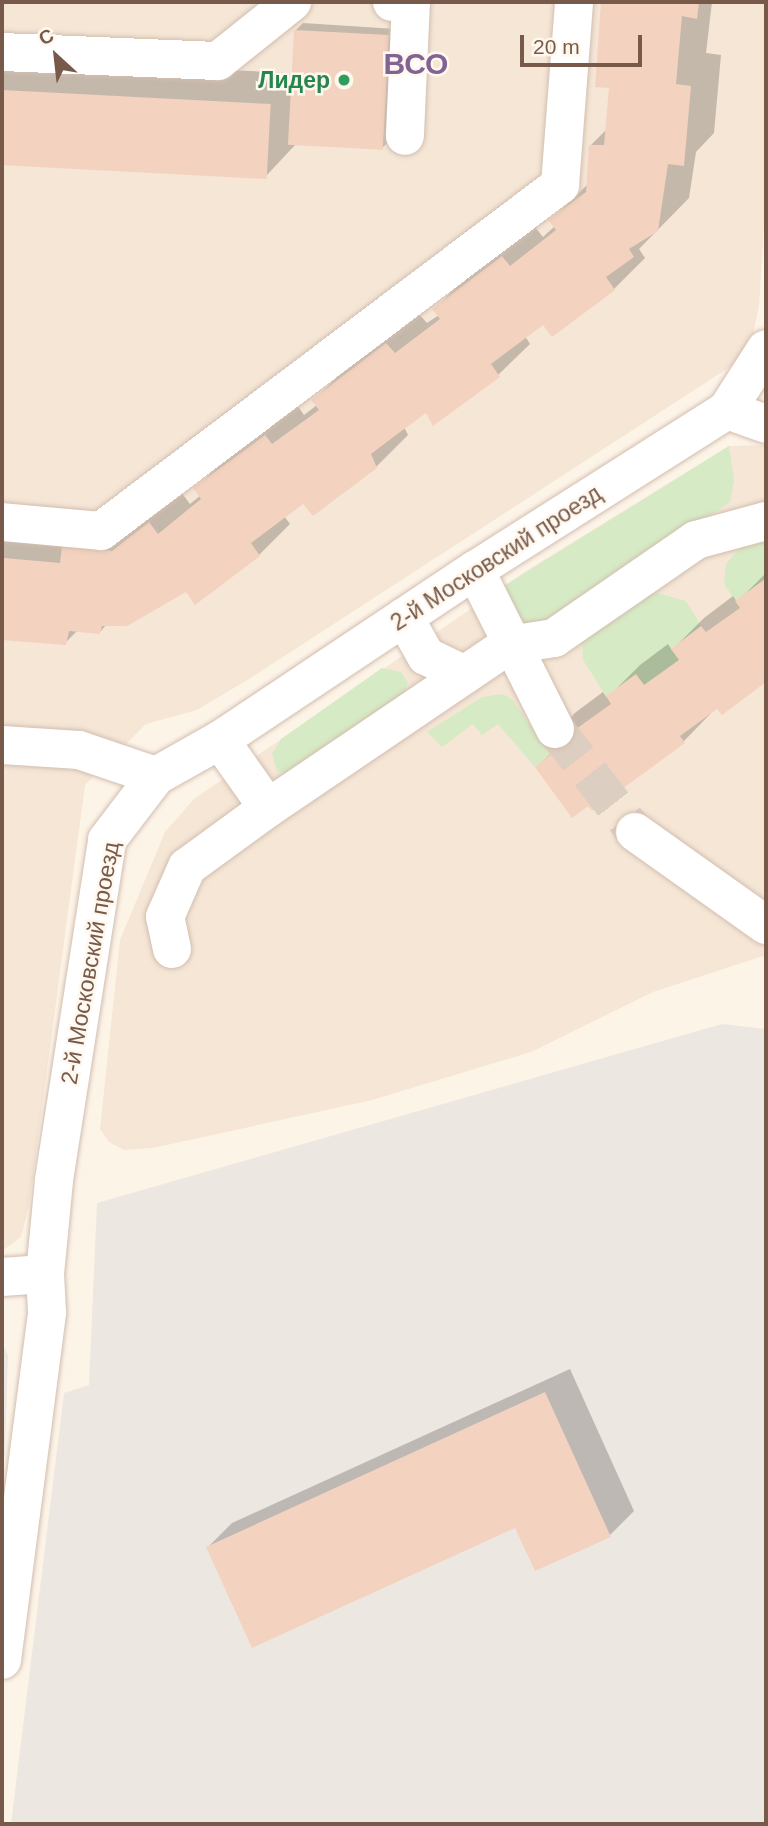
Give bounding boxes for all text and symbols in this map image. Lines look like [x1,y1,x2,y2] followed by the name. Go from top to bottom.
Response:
[21,21,91,91] north arrow
[523,21,646,65] scale bar
[35,24,57,49] text: С
[533,35,580,58] text: 20 m
[384,46,448,82] district label: ВСО
[258,66,330,94] place label: Лидер
[336,72,352,88] marker: Лидер
[385,479,607,637] street label: 2-й Московский проезд
[55,840,125,1086] street label: 2-й Московский проезд

